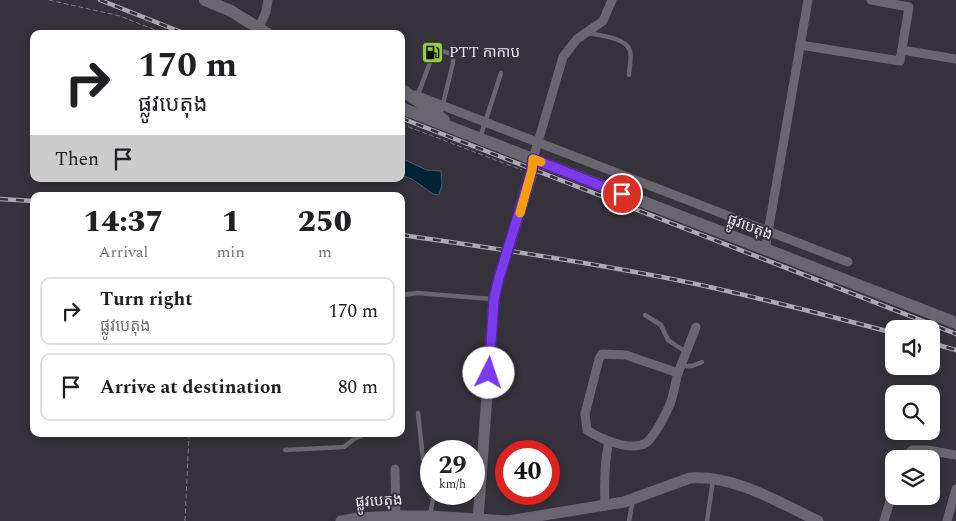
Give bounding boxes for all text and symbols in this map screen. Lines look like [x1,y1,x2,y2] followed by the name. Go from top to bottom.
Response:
[138,39,237,92] text: 170 m
[421,40,445,64] fuel station icon: PTT កាកាប
[449,41,520,64] place label: PTT កាកាប
[55,50,120,115] icon: right
[138,88,207,121] text: ផ្លូវបេតុង
[55,145,99,174] text: Then
[109,145,137,173] icon: arrive
[601,173,643,215] pin
[608,180,636,208] icon: arrive
[83,199,164,245] text: 14:37
[222,199,240,245] text: 1
[298,199,352,245] text: 250
[723,208,776,248] street label: ផ្លូវបេតុង
[98,240,148,264] text: Arrival
[217,240,245,264] text: min
[318,240,332,264] text: m
[100,285,193,314] text: Turn right
[57,297,85,325] icon: right
[328,297,378,326] text: 170 m
[100,314,150,338] text: ផ្លូវបេតុង
[885,320,940,505] map controls
[885,320,940,375] button: sound
[462,346,514,398] position arrow
[57,373,85,401] icon: arrive
[100,373,282,402] text: Arrive at destination
[338,373,378,402] text: 80 m
[885,385,940,440] button: search
[495,440,560,505] speed limit sign: 40
[438,447,467,485] text: 29
[885,450,940,505] button: layers
[439,475,466,494] text: km/h
[355,488,403,515] street label: ផ្លូវបេតុង

